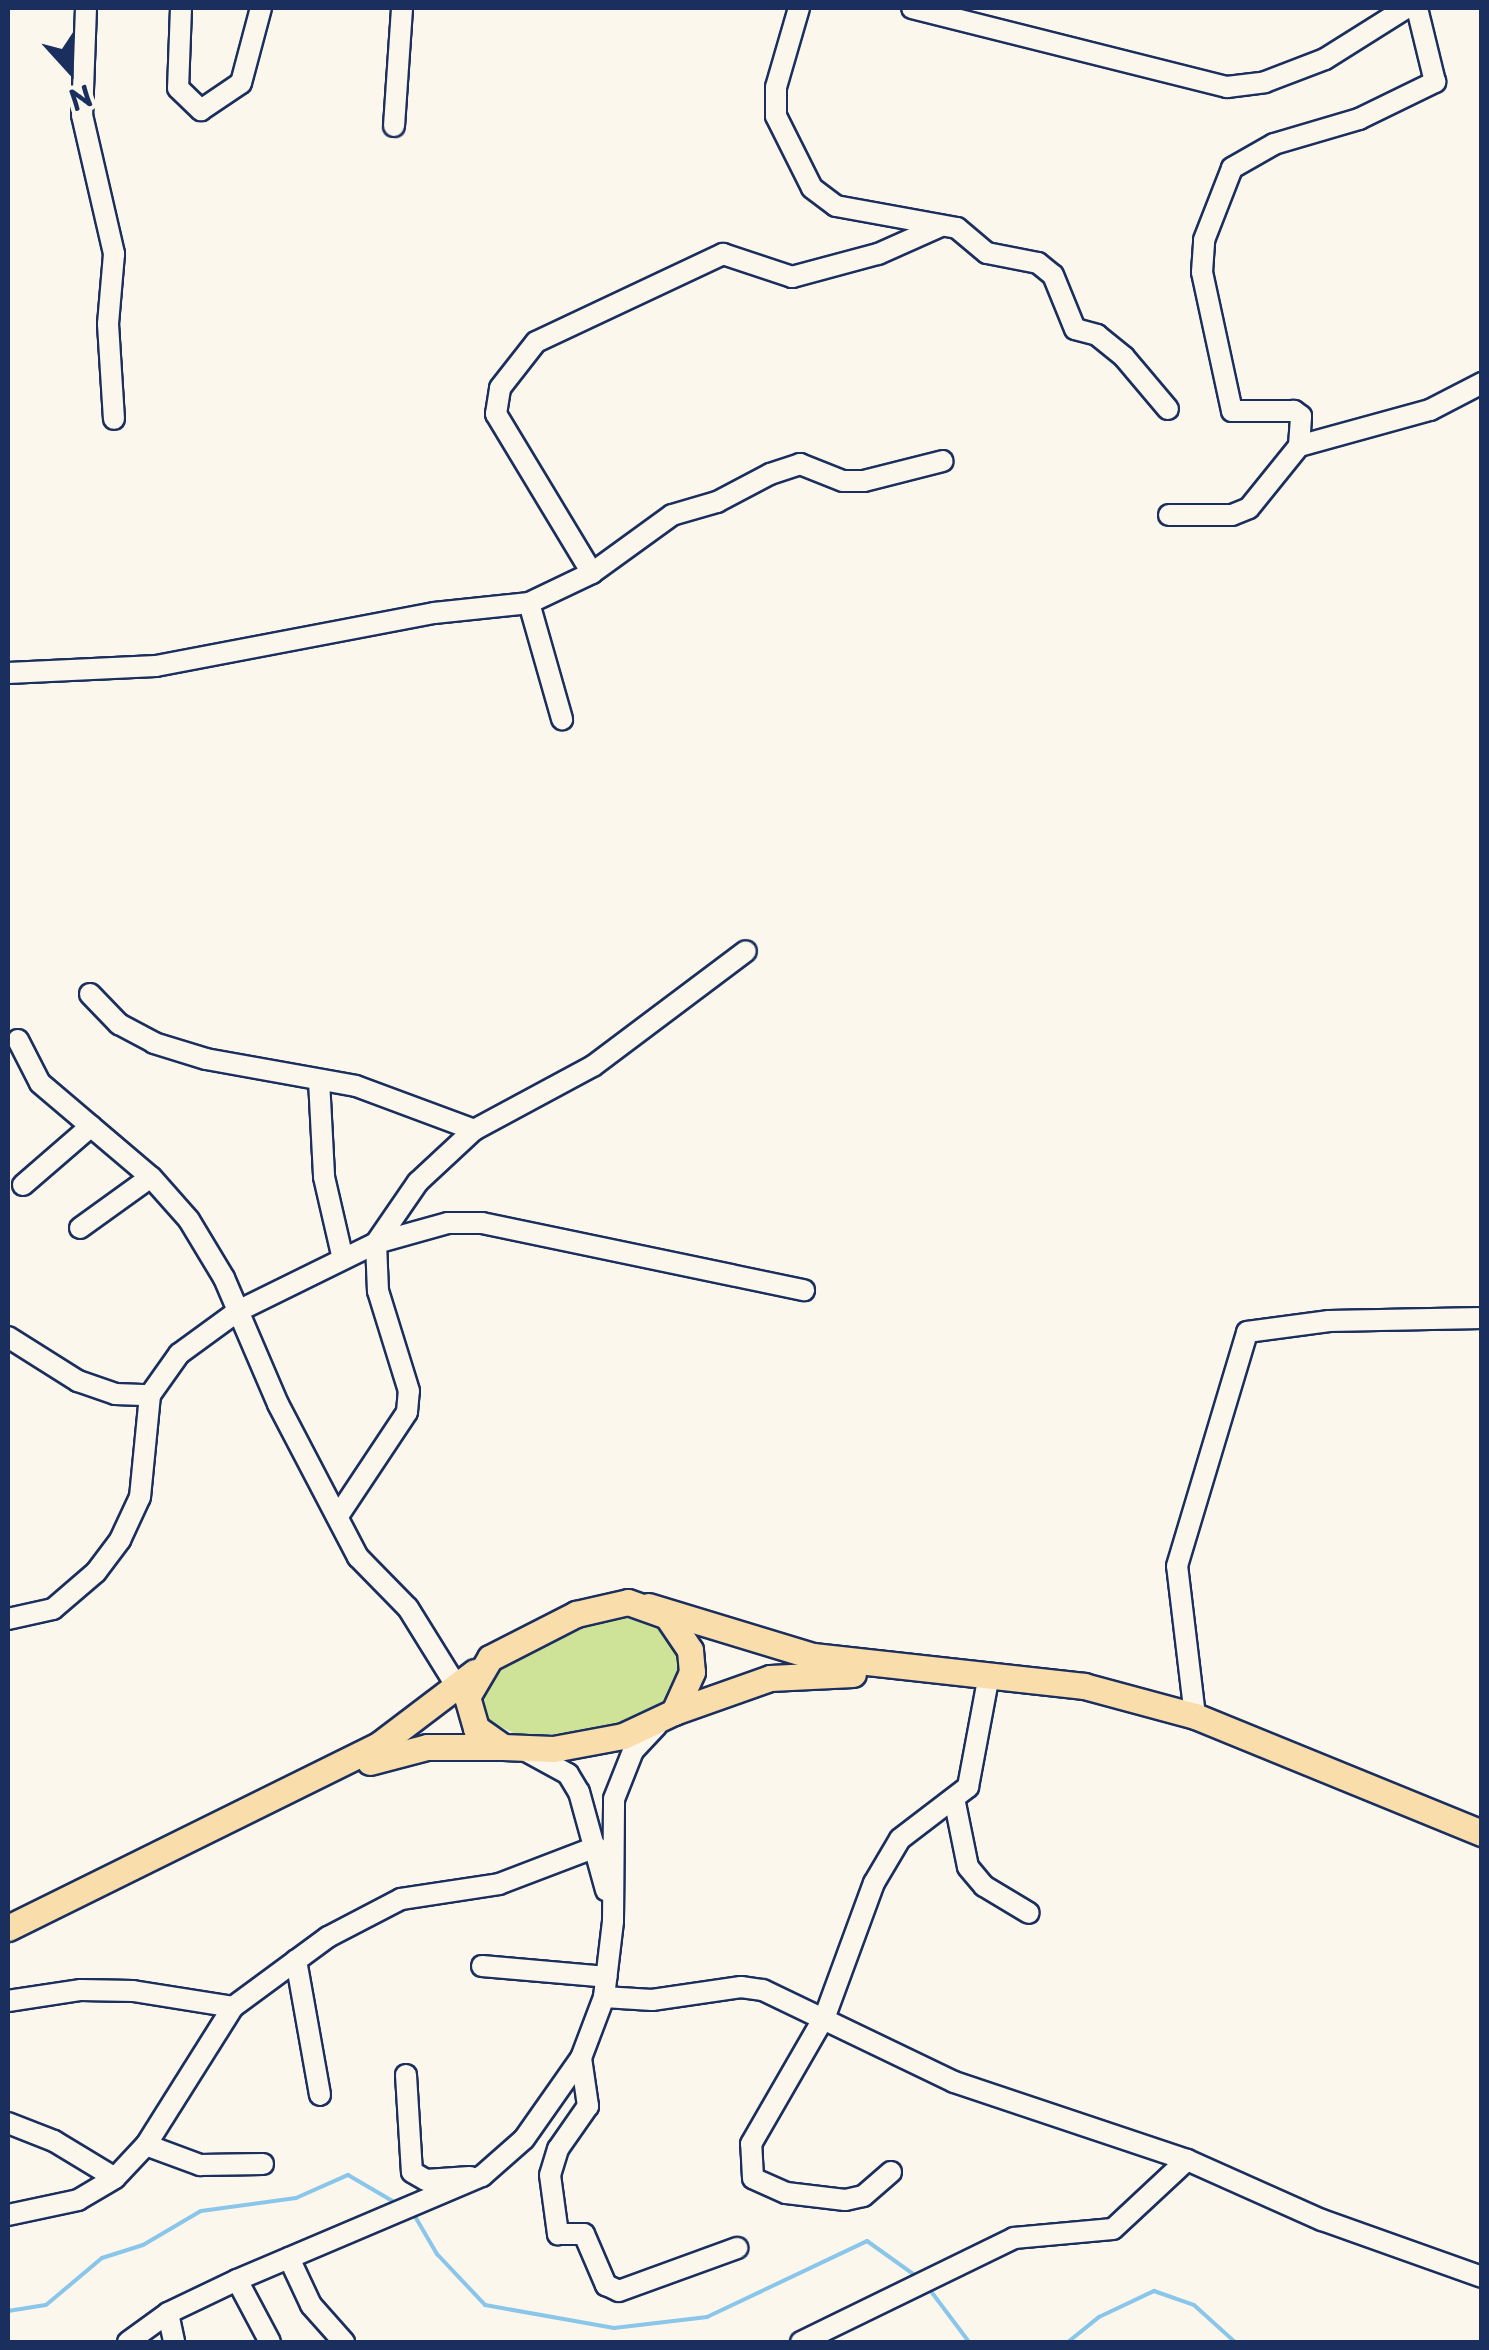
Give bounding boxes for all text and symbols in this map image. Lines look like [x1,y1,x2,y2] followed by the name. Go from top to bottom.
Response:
[20,20,120,120] north arrow
[63,74,99,123] text: N

